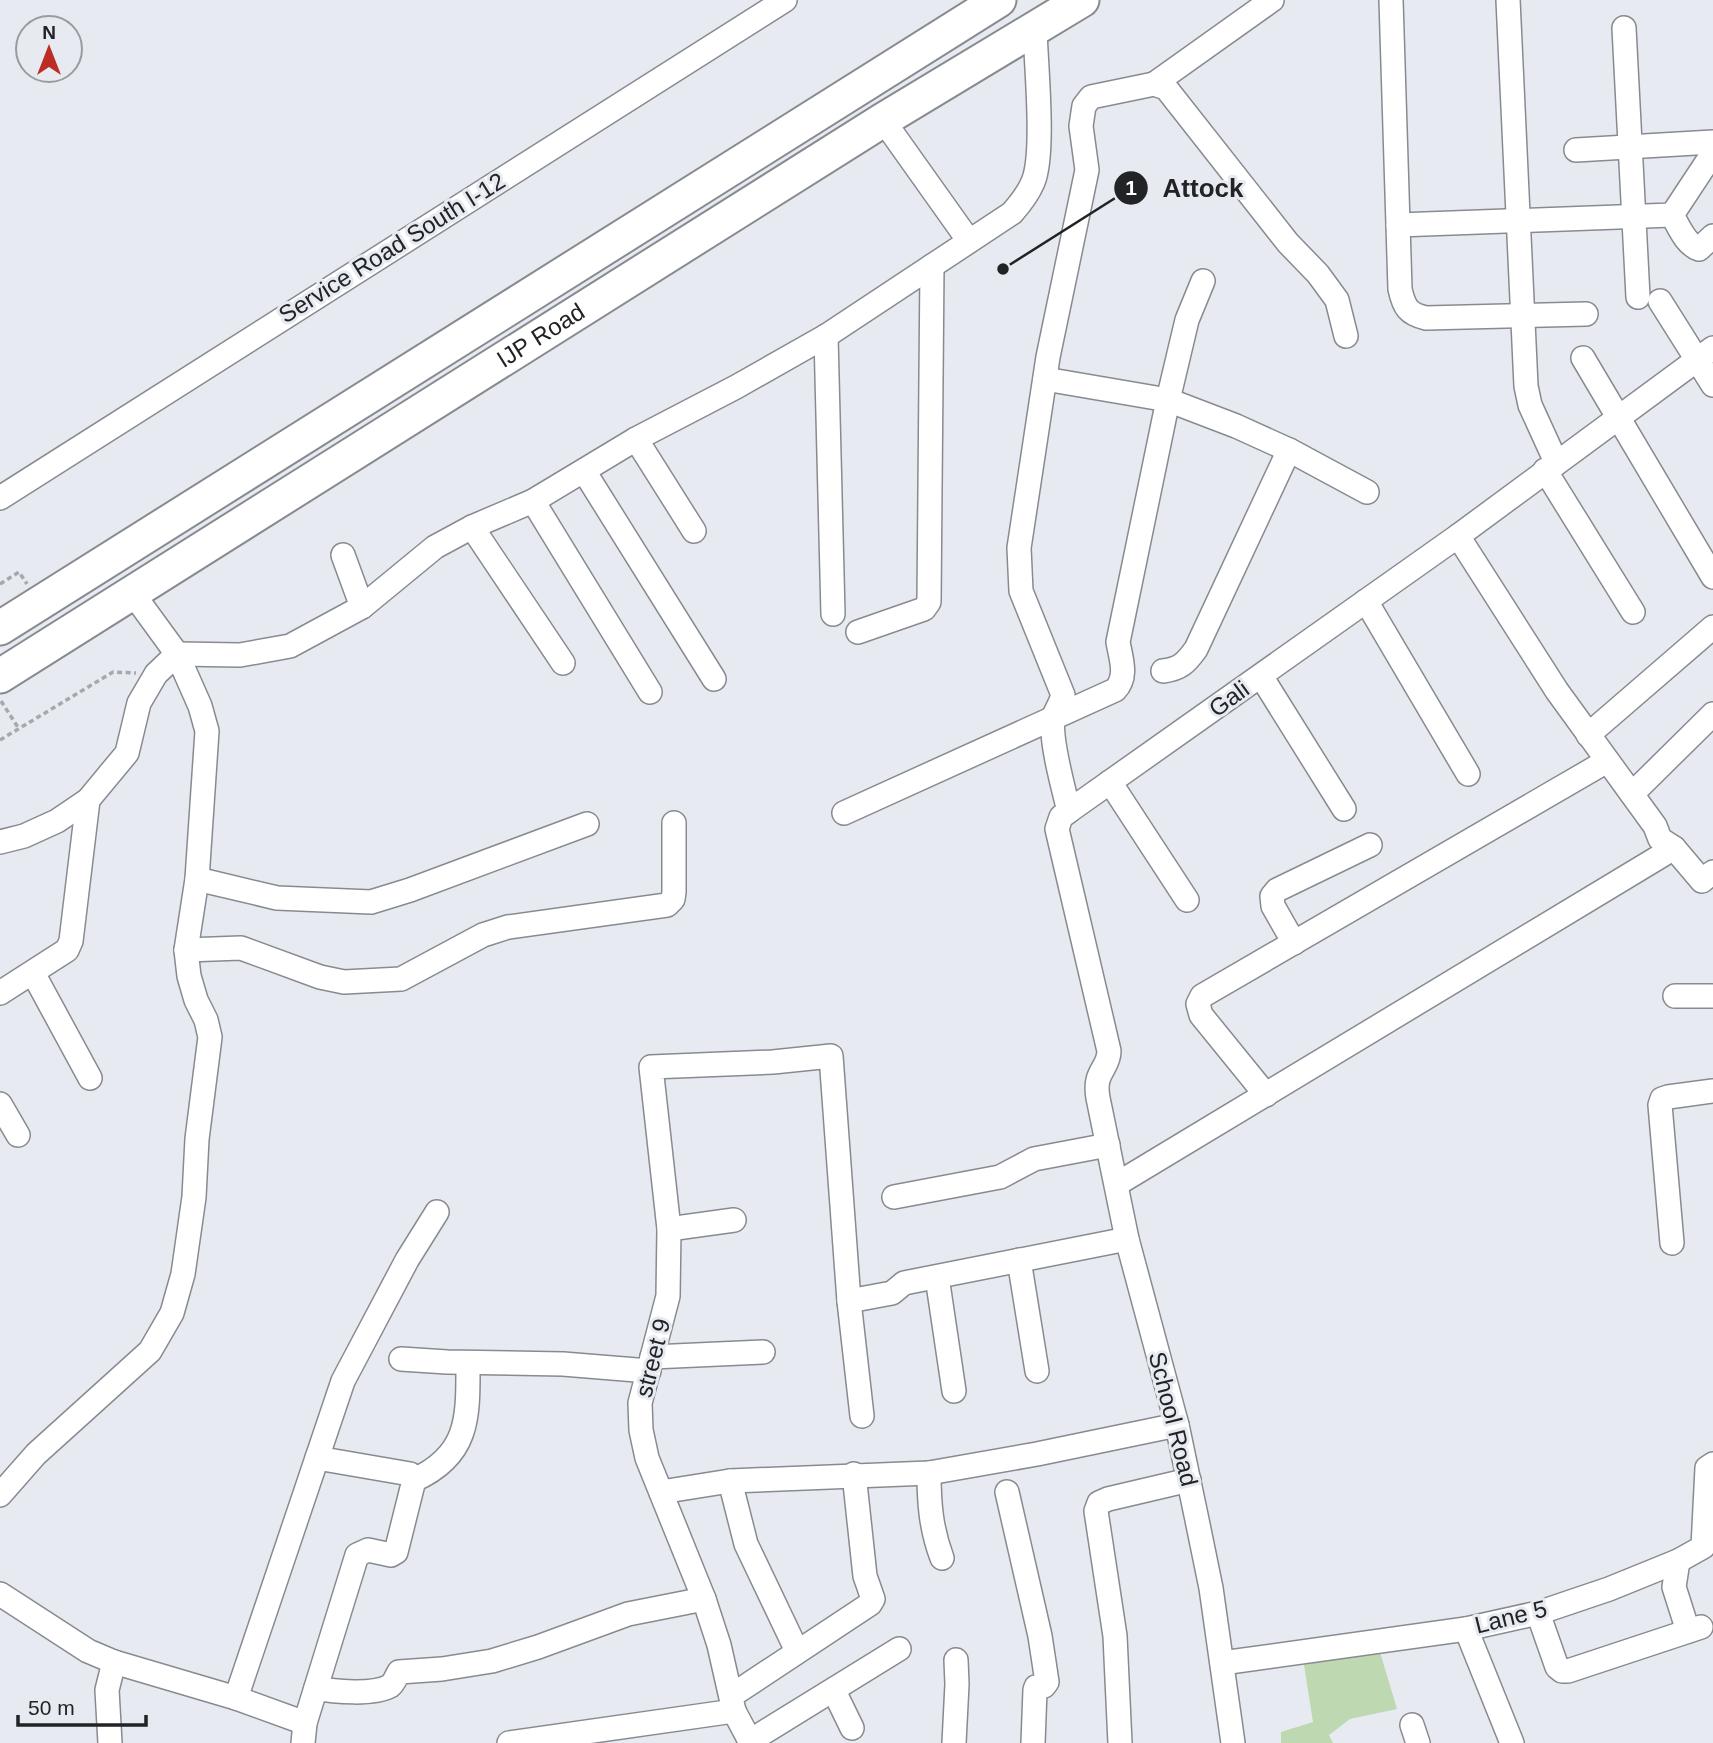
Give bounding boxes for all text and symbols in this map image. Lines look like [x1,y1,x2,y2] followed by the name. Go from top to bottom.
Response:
[14,14,84,84] north arrow
[42,22,56,43] text: N
[1113,164,1257,211] callout: Attock
[274,167,510,328] street label: Service Road South I-12
[1163,173,1244,203] text: Attock
[1125,176,1137,199] text: 1
[492,297,589,373] street label: IJP Road
[1204,675,1254,722] street label: Gali
[630,1316,675,1400] street label: street 9
[1144,1349,1203,1489] street label: School Road
[1472,1595,1550,1638] street label: Lane 5
[18,1684,145,1728] scale bar
[28,1696,75,1719] text: 50 m

